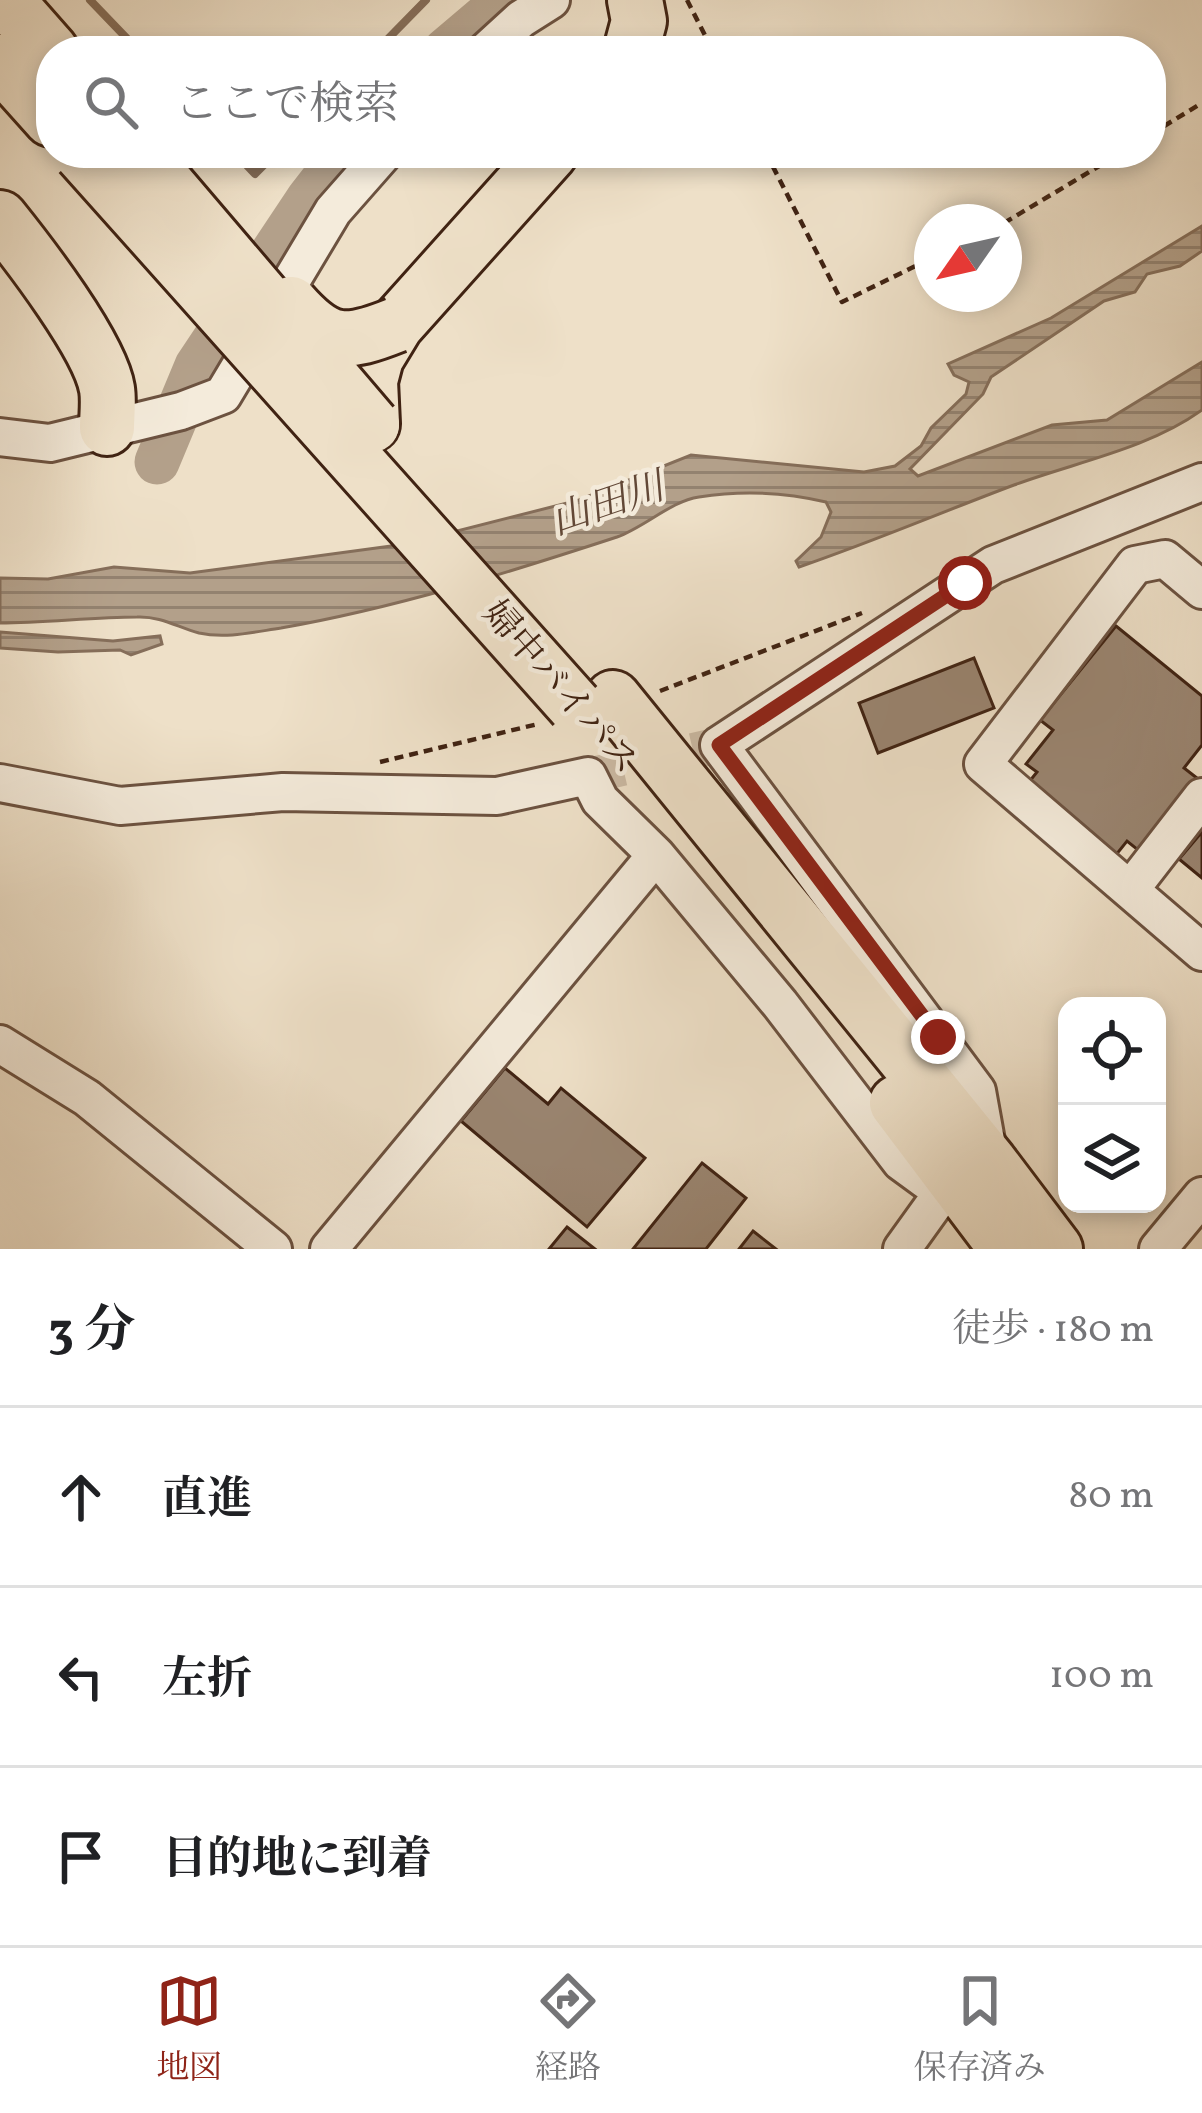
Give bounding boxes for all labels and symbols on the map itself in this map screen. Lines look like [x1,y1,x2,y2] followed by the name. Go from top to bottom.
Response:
[914,204,1022,312] north arrow
[544,460,676,551] water label: 山田川
[938,556,992,610] route start
[470,591,648,787] street label: 婦中バイパス
[911,1010,965,1064] route end

